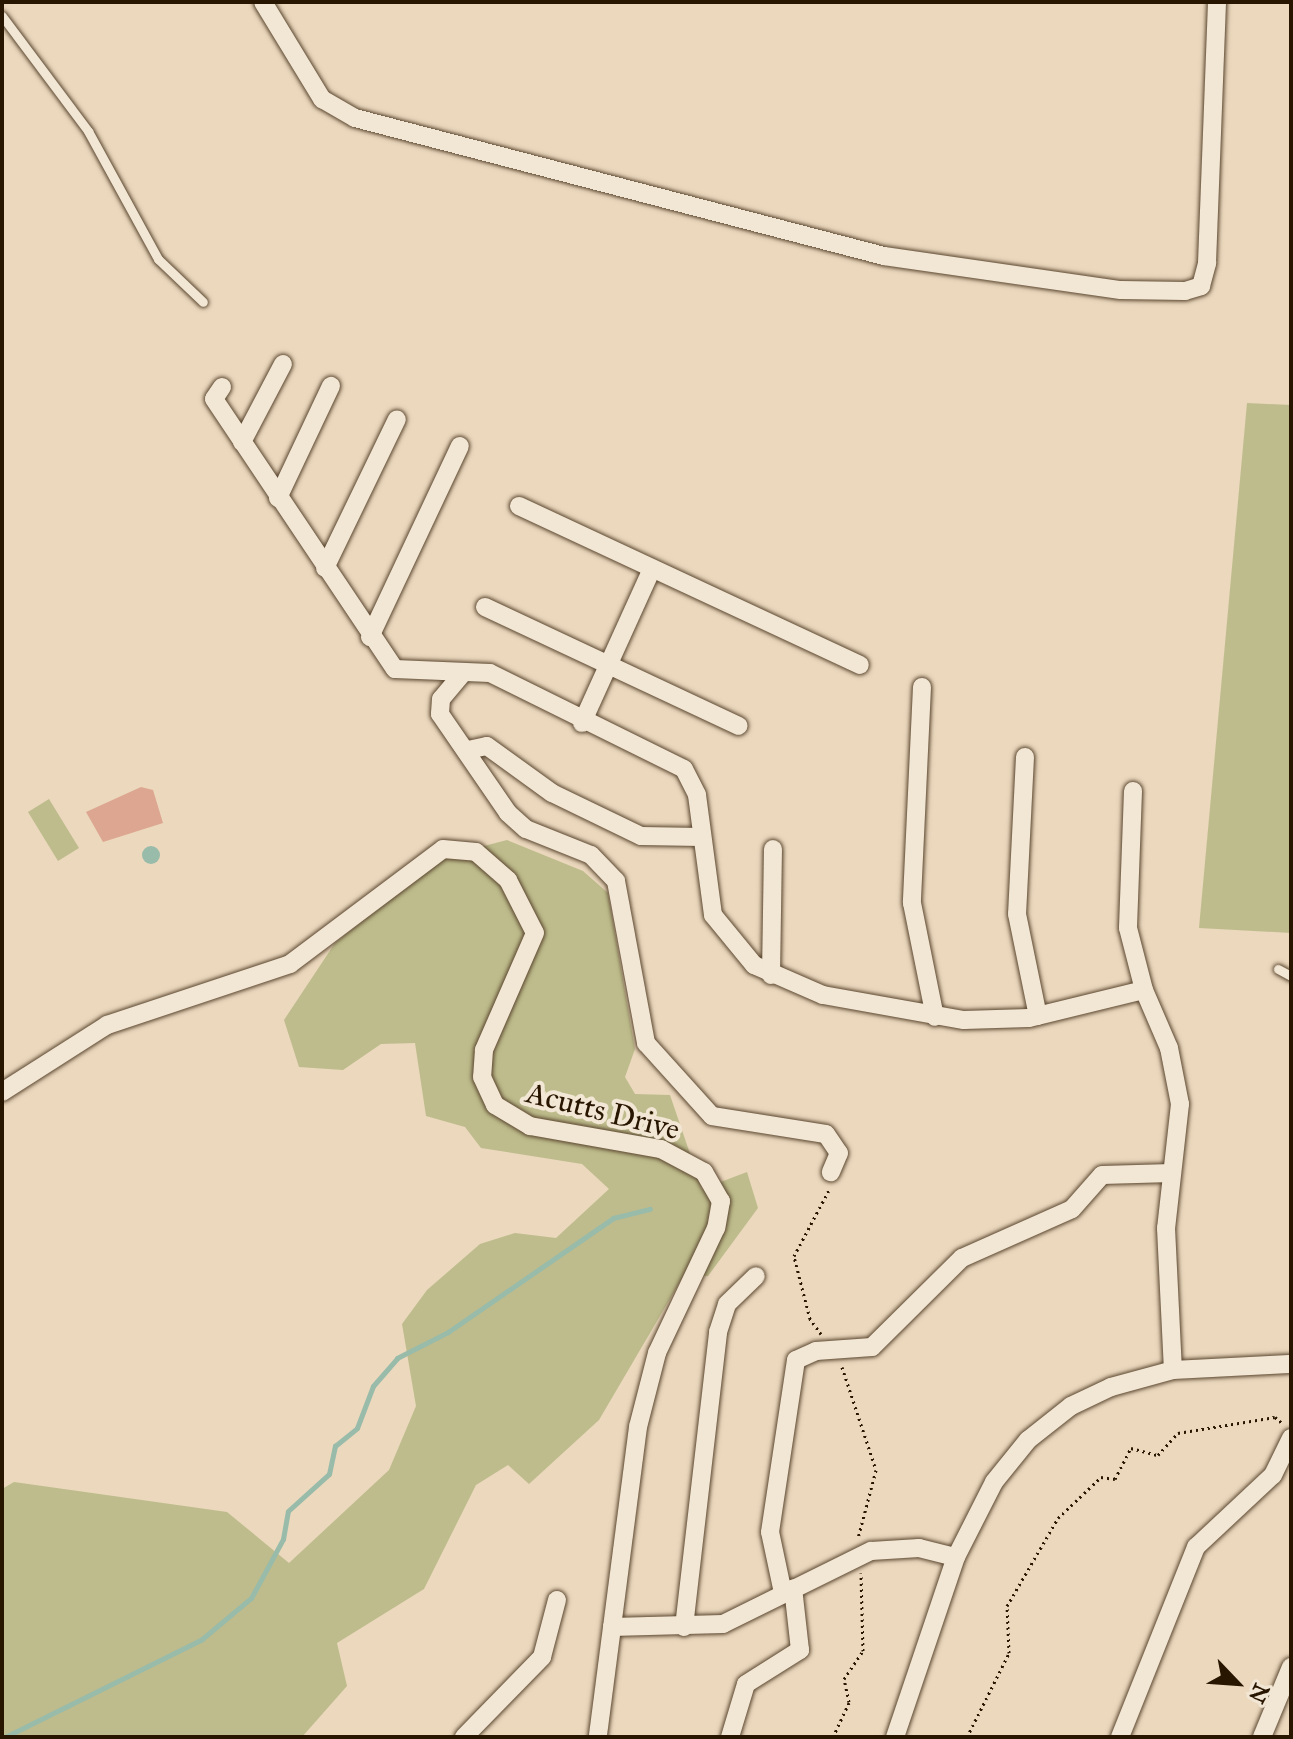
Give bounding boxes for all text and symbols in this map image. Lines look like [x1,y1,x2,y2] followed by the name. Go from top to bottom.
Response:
[523,1075,683,1147] street label: Acutts Drive
[1197,1643,1277,1723] north arrow
[1243,1679,1275,1708] text: N

